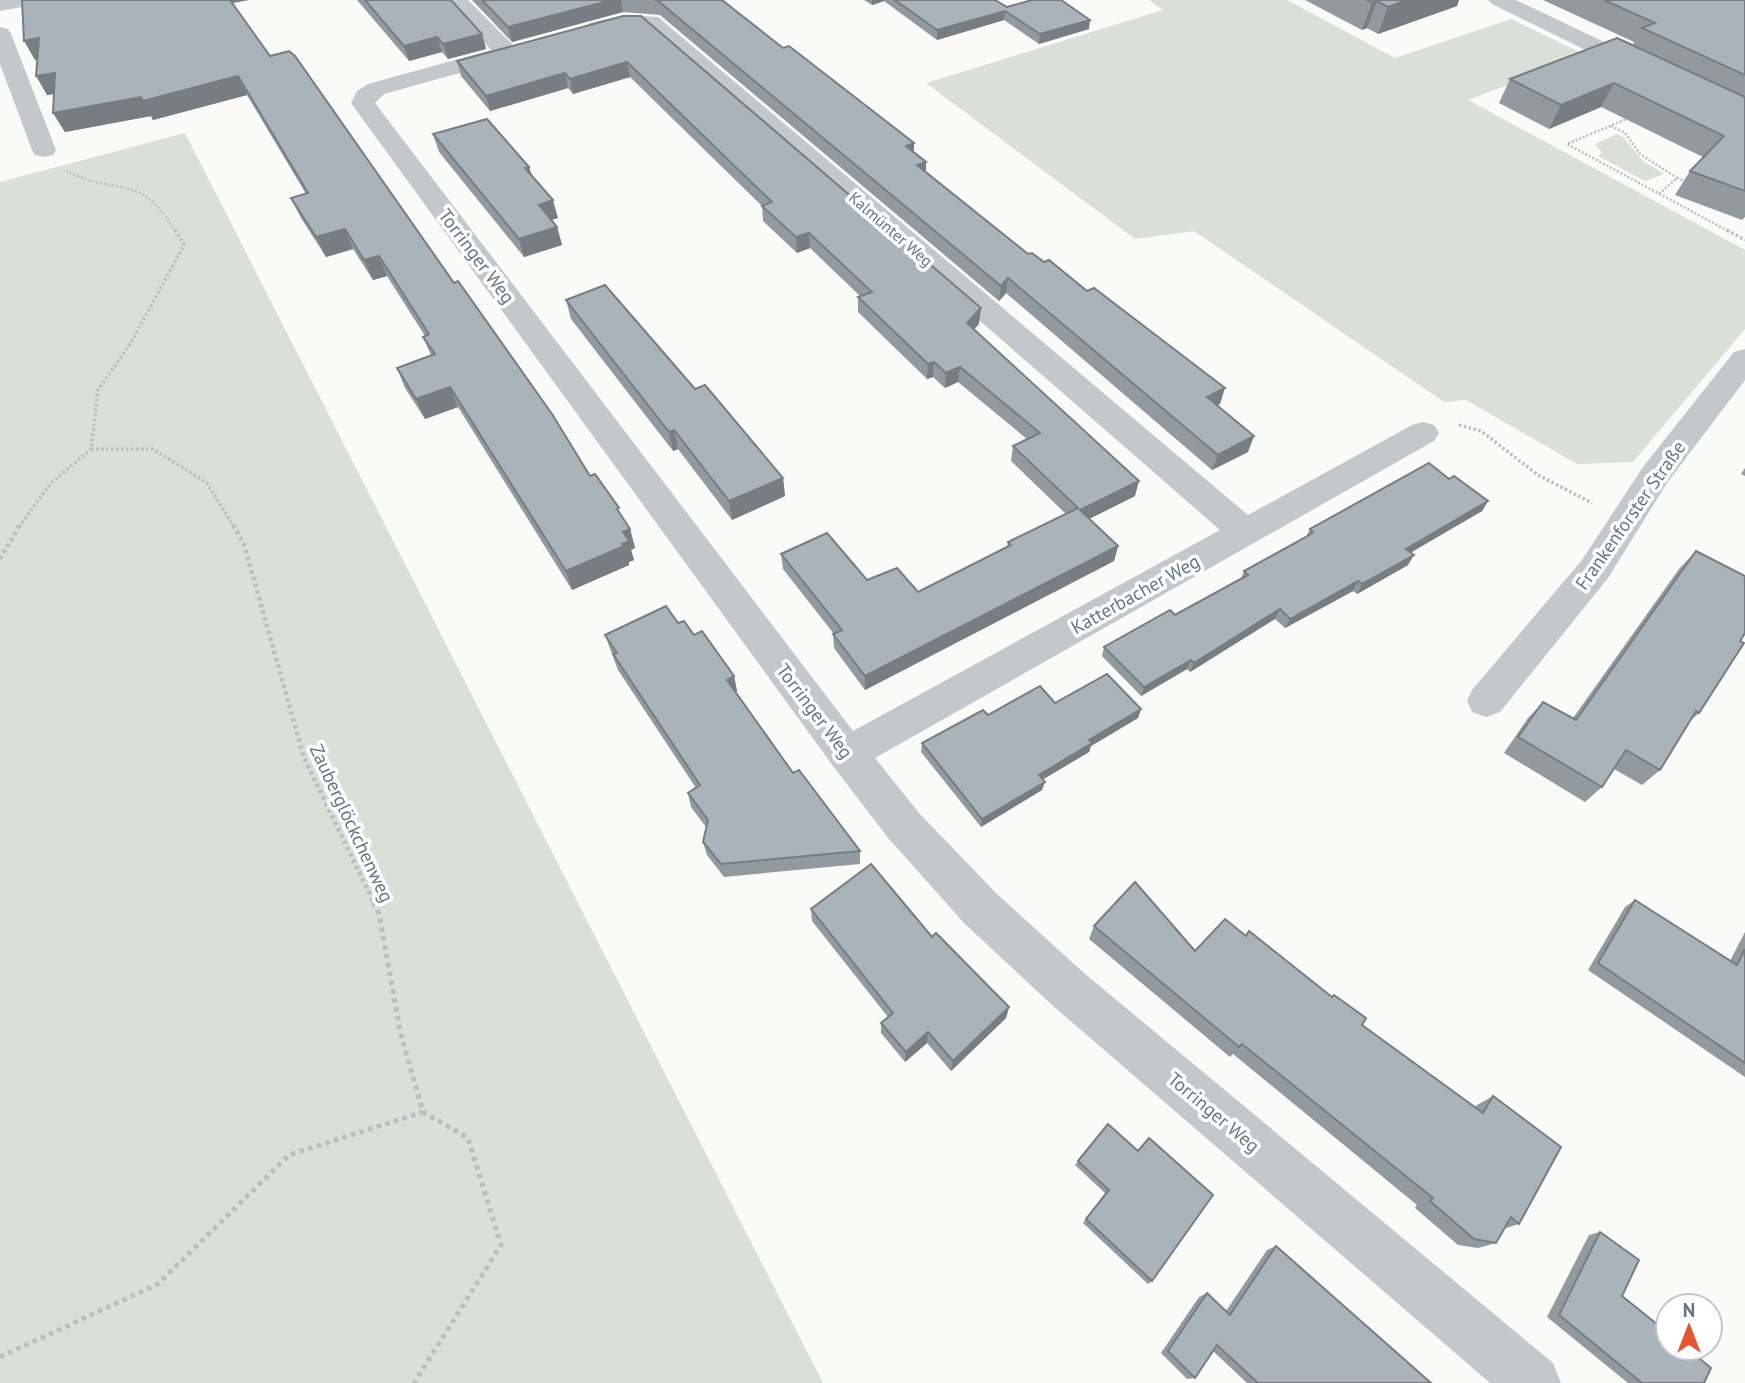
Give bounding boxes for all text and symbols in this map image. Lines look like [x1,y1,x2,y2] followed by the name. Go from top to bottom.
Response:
[845,187,937,271] street label: Kalmünter Weg
[434,204,520,308] street label: Torringer Weg
[1570,436,1690,594] street label: Frankenforster Straße
[1067,549,1203,639] street label: Katterbacher Weg
[772,659,858,763] street label: Torringer Weg
[305,740,399,906] street label: Zauberglöckchenweg
[1163,1067,1265,1157] street label: Torringer Weg
[1654,1292,1724,1362] north arrow
[1683,1298,1695,1322] text: N

